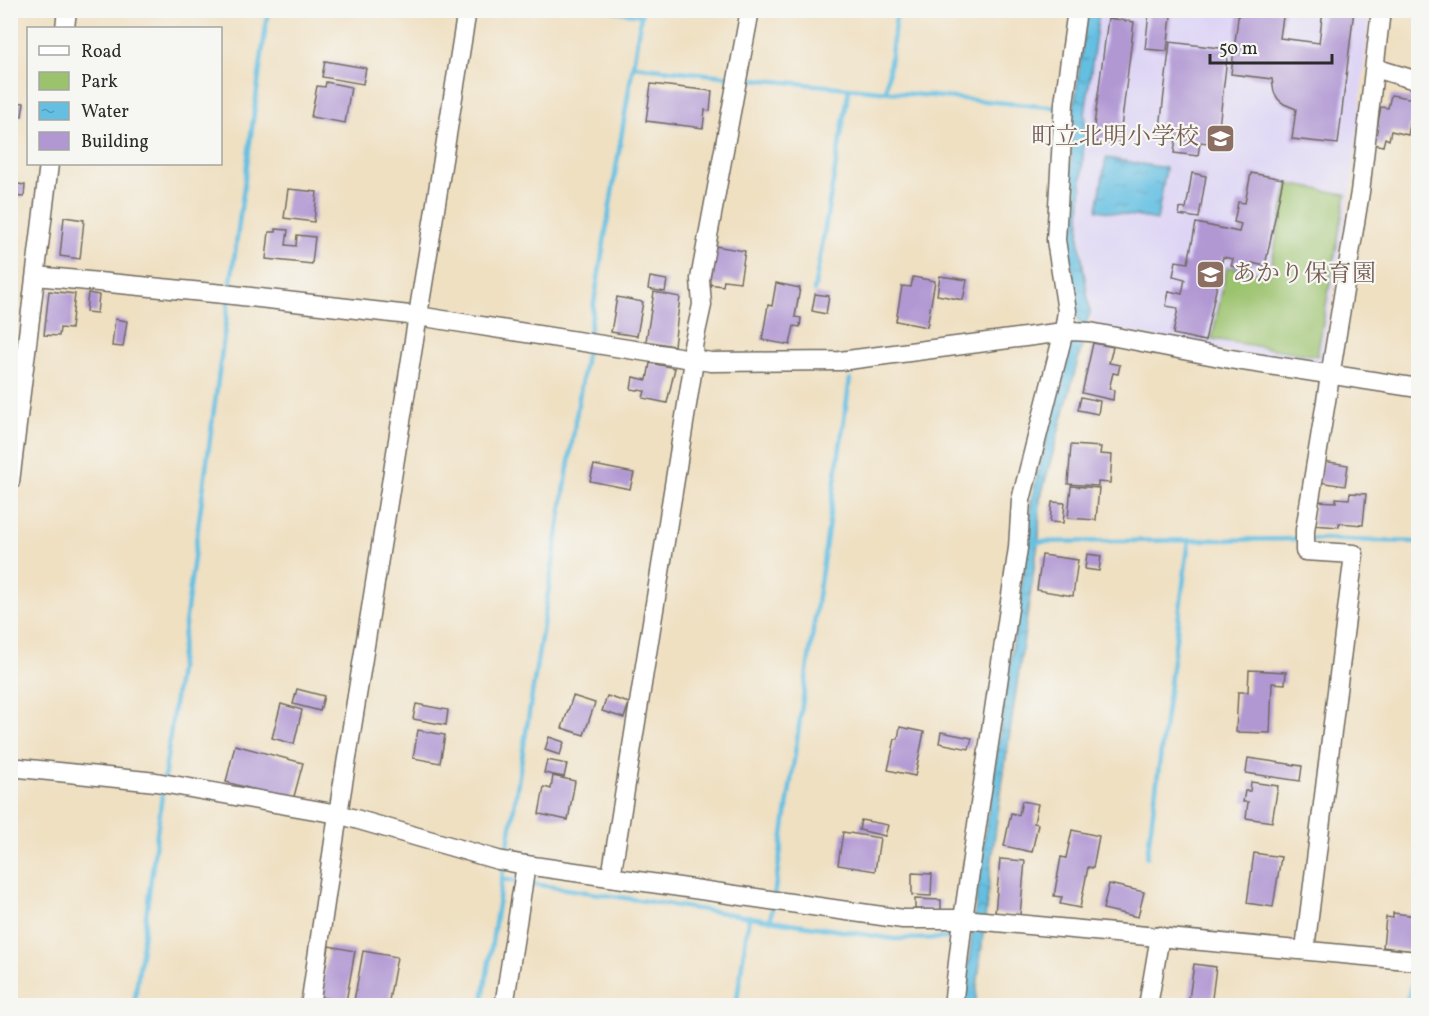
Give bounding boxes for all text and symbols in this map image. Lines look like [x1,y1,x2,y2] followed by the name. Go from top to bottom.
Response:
[27,27,222,165] legend
[1210,27,1332,65] scale bar
[1219,37,1258,62] text: 50 m
[81,40,122,65] text: Road
[81,70,118,95] text: Park
[81,100,129,125] text: Water
[1031,121,1199,155] place label: 町立北明小学校
[1204,122,1236,154] school or university icon: 町立北明小学校
[81,130,149,155] text: Building
[1232,258,1376,292] place label: あかり保育園
[1195,259,1227,291] school or university icon: あかり保育園

